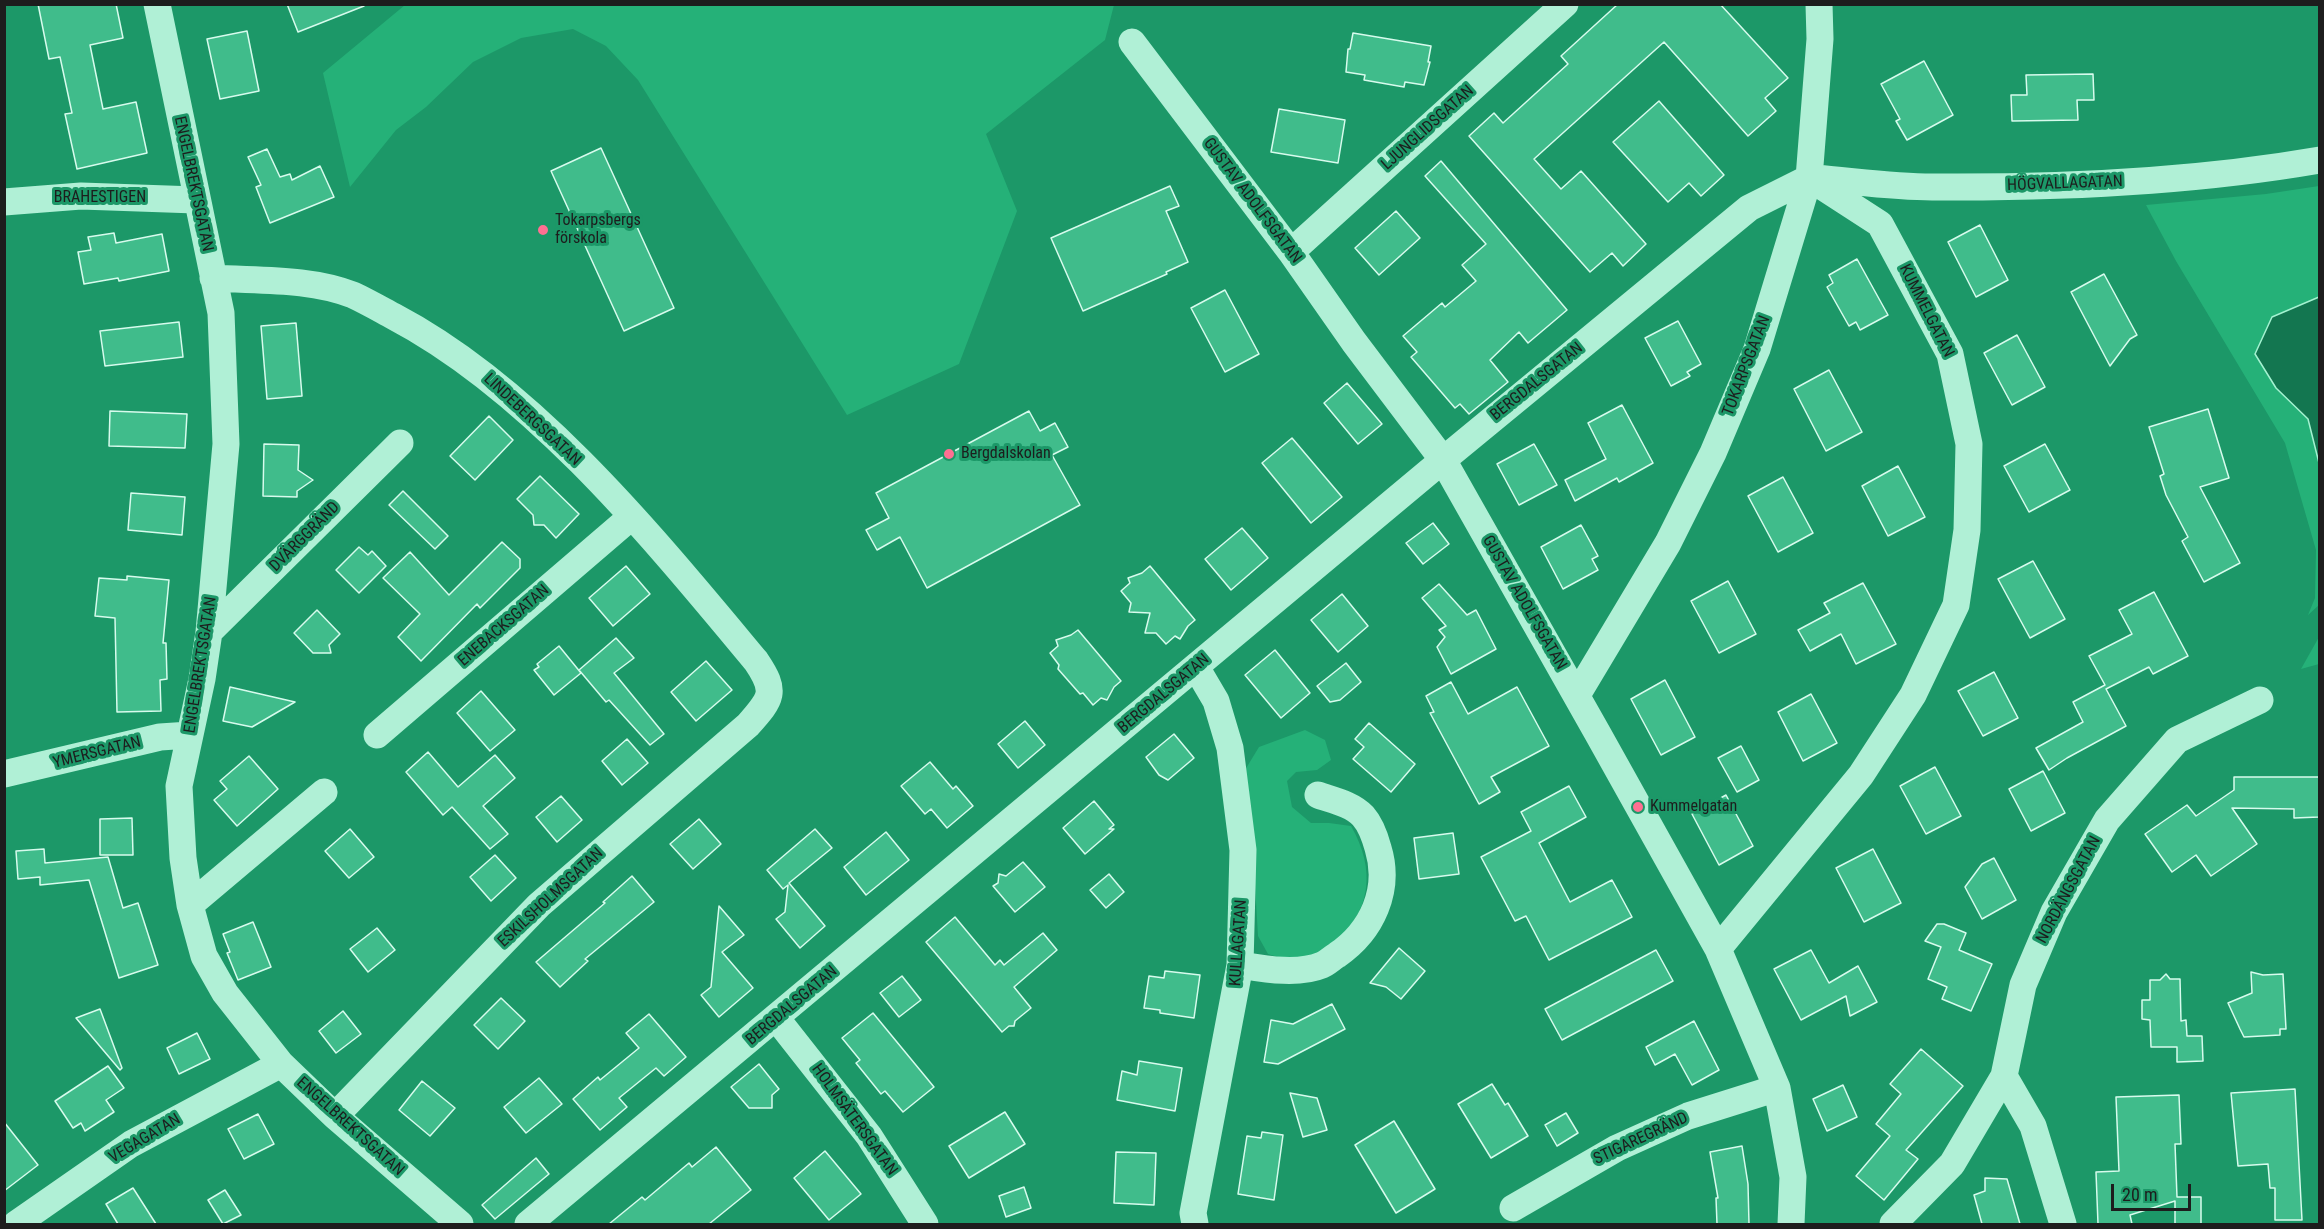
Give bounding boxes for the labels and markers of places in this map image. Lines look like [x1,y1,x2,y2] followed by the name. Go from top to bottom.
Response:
[555,211,641,249] place label: Tokarpsbergs förskola
[536,223,550,237] marker: Tokarpsbergs förskola
[961,444,1051,464] place label: Bergdalskolan
[942,447,956,461] marker: Bergdalskolan
[1650,797,1737,817] place label: Kummelgatan
[1631,800,1645,814] marker: Kummelgatan

